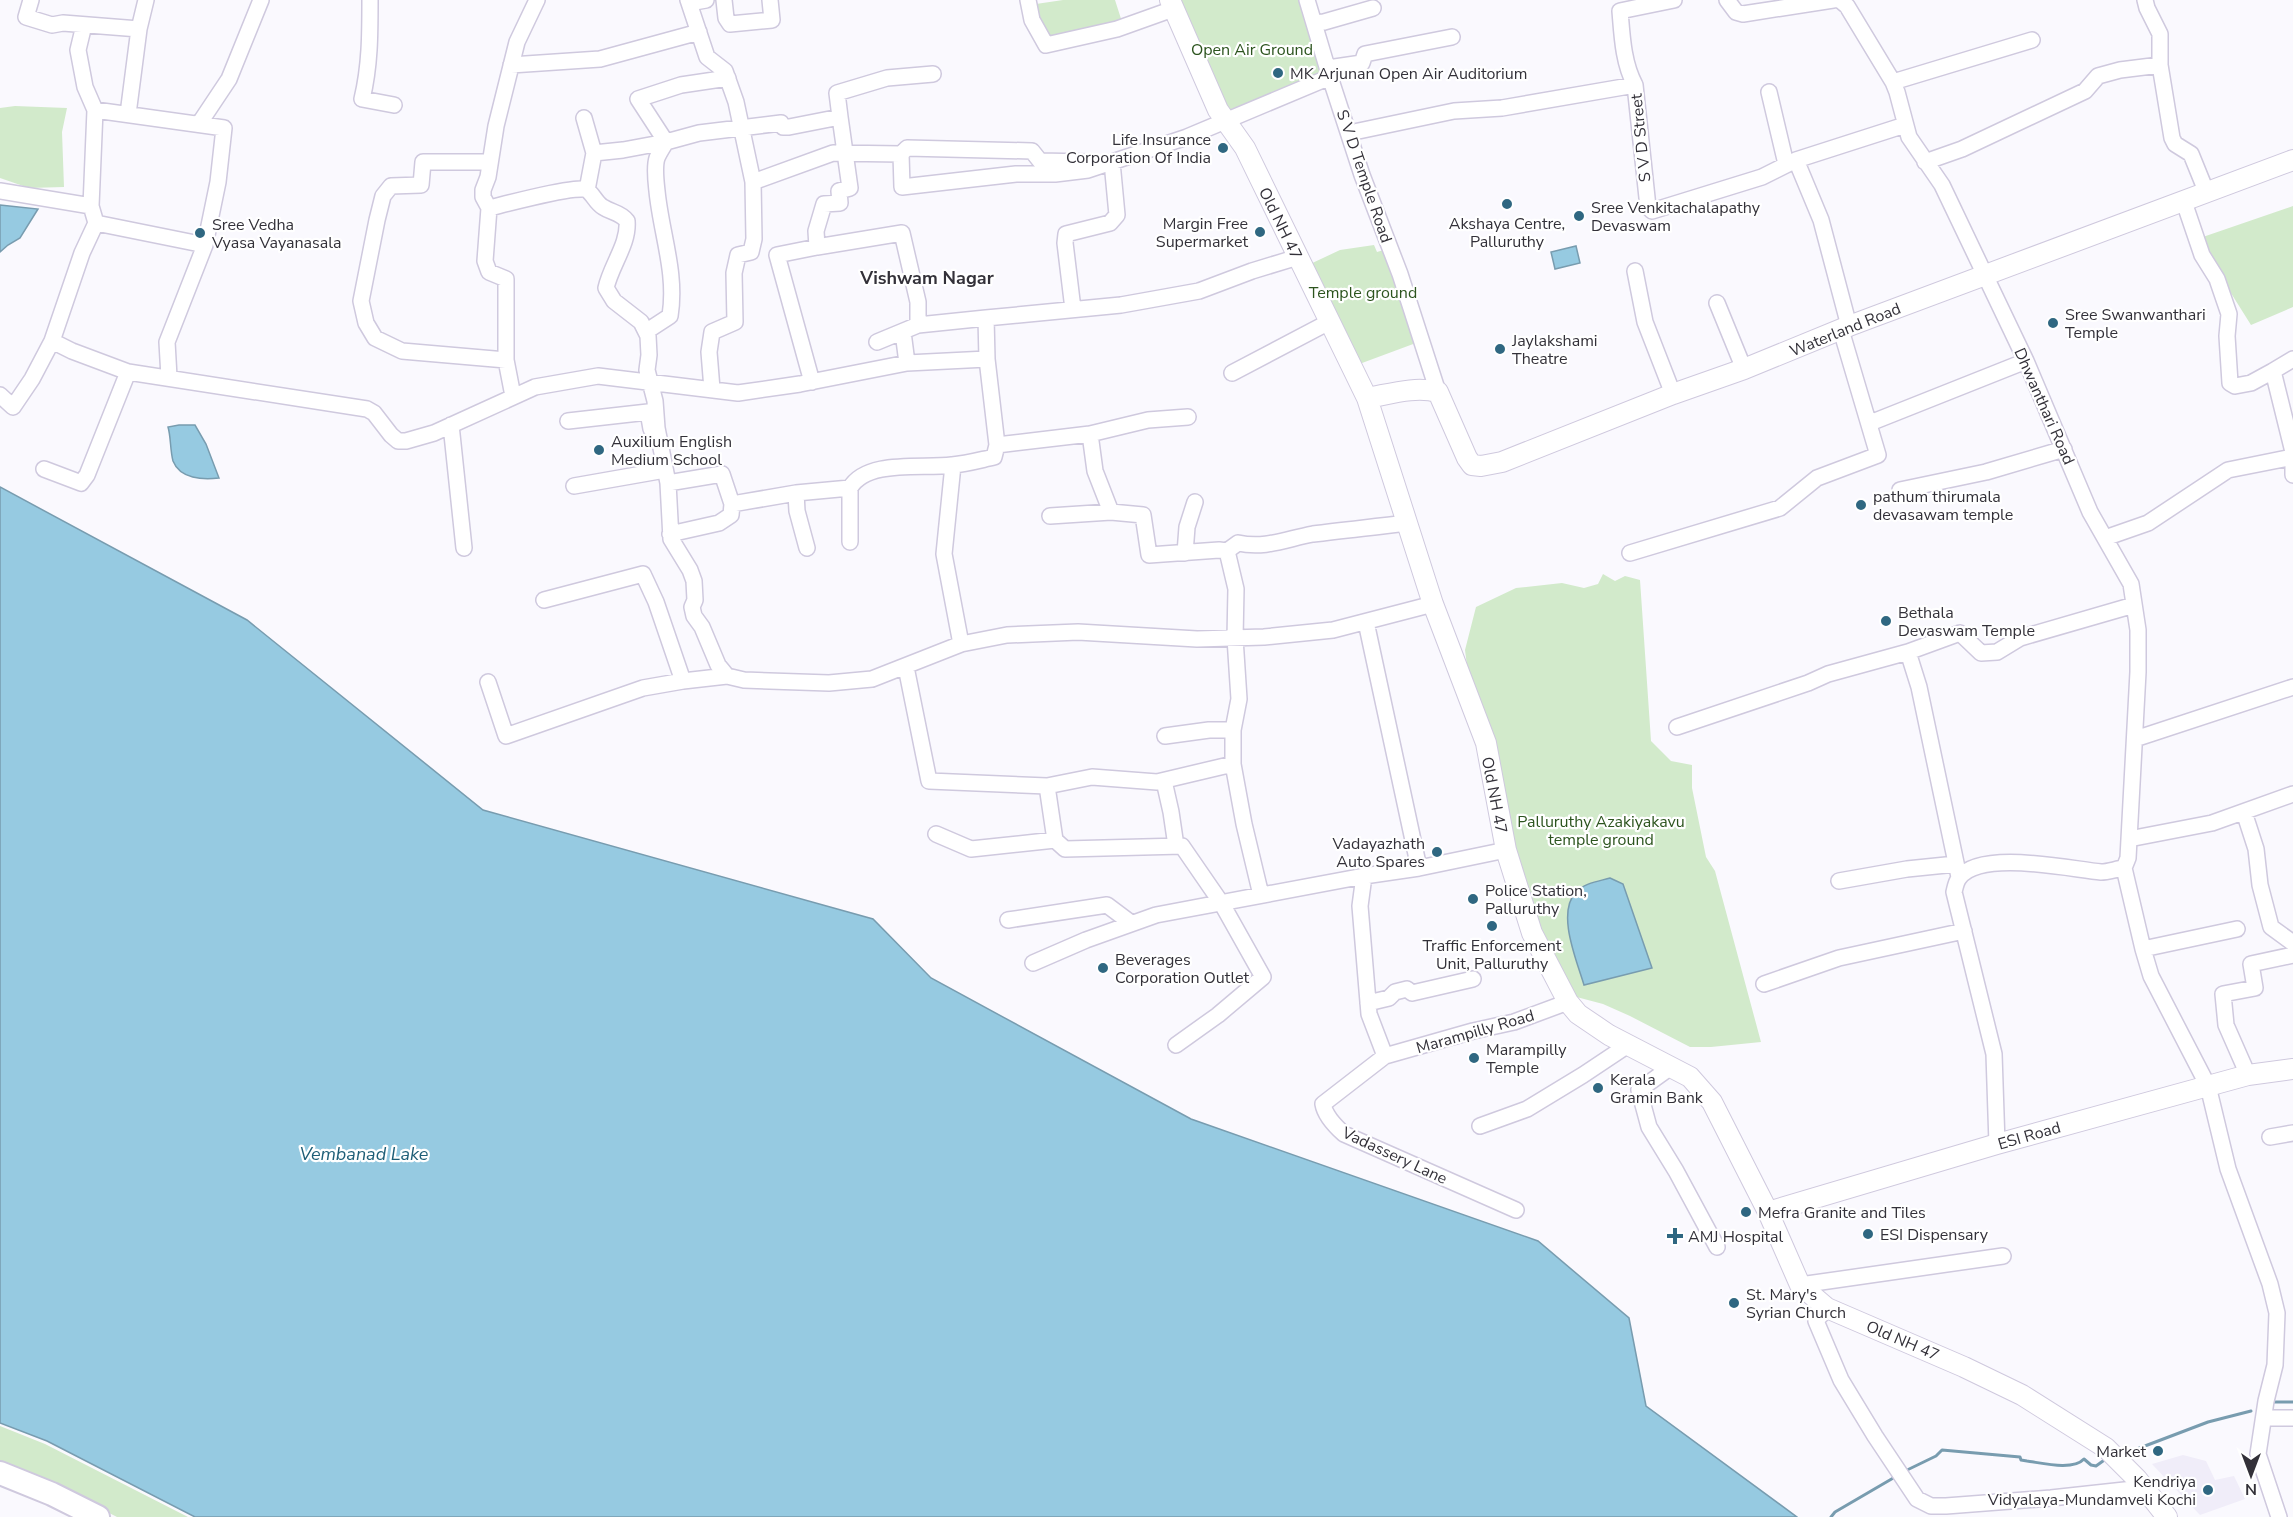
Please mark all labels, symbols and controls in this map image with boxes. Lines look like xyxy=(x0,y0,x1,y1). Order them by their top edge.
park label: Open Air Ground xyxy=(1191,39,1313,61)
place label: MK Arjunan Open Air Auditorium xyxy=(1290,63,1527,85)
marker: MK Arjunan Open Air Auditorium xyxy=(1271,66,1285,80)
street label: S V D Street xyxy=(1625,92,1657,183)
street label: S V D Temple Road xyxy=(1331,107,1397,246)
place label: Life Insurance Corporation Of India xyxy=(1066,129,1211,169)
marker: Life Insurance Corporation Of India xyxy=(1216,141,1230,155)
street label: Old NH 47 xyxy=(1253,184,1307,263)
marker: Akshaya Centre, Palluruthy xyxy=(1500,197,1514,211)
place label: Sree Venkitachalapathy Devaswam xyxy=(1591,197,1761,237)
marker: Sree Venkitachalapathy Devaswam xyxy=(1572,209,1586,223)
place label: Margin Free Supermarket xyxy=(1156,213,1248,253)
place label: Akshaya Centre, Palluruthy xyxy=(1449,213,1565,253)
place label: Sree Vedha Vyasa Vayanasala xyxy=(211,214,341,254)
marker: Margin Free Supermarket xyxy=(1253,225,1267,239)
marker: Sree Vedha Vyasa Vayanasala xyxy=(193,226,207,240)
district label: Vishwam Nagar xyxy=(859,266,994,290)
park label: Temple ground xyxy=(1309,282,1417,304)
street label: Waterland Road xyxy=(1787,298,1904,362)
place label: Sree Swanwanthari Temple xyxy=(2065,304,2206,344)
marker: Sree Swanwanthari Temple xyxy=(2046,316,2060,330)
place label: Jaylakshami Theatre xyxy=(1511,330,1598,370)
marker: Jaylakshami Theatre xyxy=(1493,342,1507,356)
street label: Dhwanthari Road xyxy=(2008,345,2080,468)
place label: Auxilium English Medium School xyxy=(611,431,732,471)
marker: Auxilium English Medium School xyxy=(592,443,606,457)
place label: pathum thirumala devasawam temple xyxy=(1873,486,2013,526)
marker: pathum thirumala devasawam temple xyxy=(1854,498,1868,512)
place label: Bethala Devaswam Temple xyxy=(1898,602,2035,642)
marker: Bethala Devaswam Temple xyxy=(1879,614,1893,628)
street label: Old NH 47 xyxy=(1476,755,1512,835)
park label: Palluruthy Azakiyakavu temple ground xyxy=(1517,811,1685,851)
place label: Vadayazhath Auto Spares xyxy=(1331,833,1425,873)
marker: Vadayazhath Auto Spares xyxy=(1430,845,1444,859)
place label: Police Station, Palluruthy xyxy=(1485,880,1587,920)
marker: Police Station, Palluruthy xyxy=(1466,892,1480,906)
marker: Traffic Enforcement Unit, Palluruthy xyxy=(1485,919,1499,933)
place label: Traffic Enforcement Unit, Palluruthy xyxy=(1423,935,1562,975)
place label: Beverages Corporation Outlet xyxy=(1115,949,1250,989)
marker: Beverages Corporation Outlet xyxy=(1096,961,1110,975)
street label: Marampilly Road xyxy=(1414,1005,1537,1059)
place label: Marampilly Temple xyxy=(1486,1039,1567,1079)
marker: Marampilly Temple xyxy=(1467,1051,1481,1065)
place label: Kerala Gramin Bank xyxy=(1610,1069,1704,1109)
marker: Kerala Gramin Bank xyxy=(1591,1081,1605,1095)
street label: ESI Road xyxy=(1995,1117,2063,1155)
street label: Vadassery Lane xyxy=(1338,1122,1451,1190)
water label: Vembanad Lake xyxy=(300,1142,429,1166)
place label: Mefra Granite and Tiles xyxy=(1758,1202,1926,1224)
marker: Mefra Granite and Tiles xyxy=(1739,1205,1753,1219)
place label: ESI Dispensary xyxy=(1880,1224,1989,1246)
place label: AMJ Hospital xyxy=(1688,1226,1784,1248)
marker: AMJ Hospital xyxy=(1666,1227,1684,1245)
marker: ESI Dispensary xyxy=(1861,1227,1875,1241)
place label: St. Mary's Syrian Church xyxy=(1746,1284,1846,1324)
marker: St. Mary's Syrian Church xyxy=(1727,1296,1741,1310)
street label: Old NH 47 xyxy=(1863,1316,1943,1366)
place label: Market xyxy=(2096,1441,2146,1463)
marker: Market xyxy=(2151,1444,2165,1458)
north arrow xyxy=(2221,1445,2281,1505)
place label: Kendriya Vidyalaya-Mundamveli Kochi xyxy=(1987,1471,2196,1511)
text: N xyxy=(2245,1478,2257,1500)
marker: Kendriya Vidyalaya-Mundamveli Kochi xyxy=(2201,1483,2215,1497)

